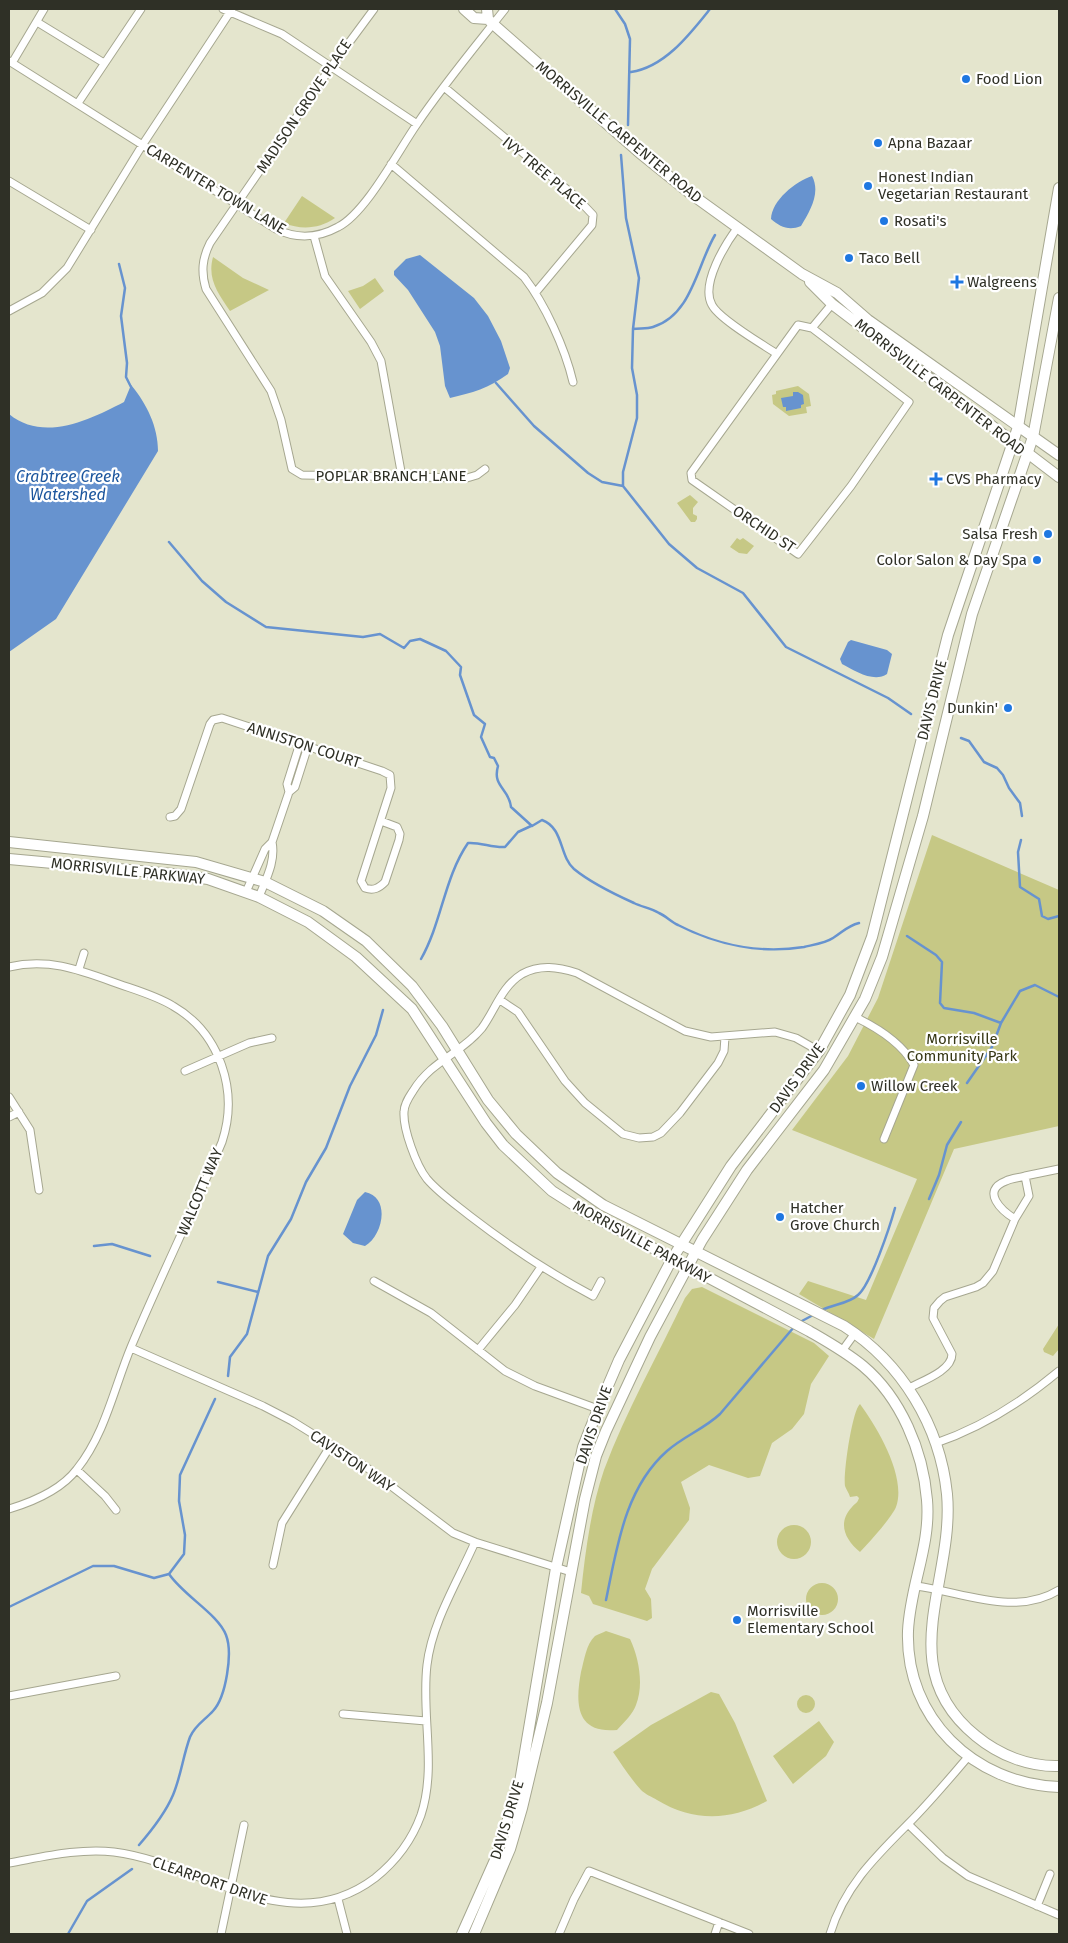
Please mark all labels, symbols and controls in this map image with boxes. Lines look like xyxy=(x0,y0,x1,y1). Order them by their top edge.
street label: MADISON GROVE PLACE xyxy=(253,36,355,176)
street label: MORRISVILLE CARPENTER ROAD xyxy=(532,57,706,207)
place label: Food Lion xyxy=(976,70,1043,88)
marker: Food Lion xyxy=(960,73,972,85)
street label: IVY TREE PLACE xyxy=(499,133,589,213)
place label: Apna Bazaar xyxy=(888,134,972,152)
marker: Apna Bazaar xyxy=(872,137,884,149)
street label: CARPENTER TOWN LANE xyxy=(143,140,289,238)
place label: Honest Indian Vegetarian Restaurant xyxy=(878,168,1029,203)
marker: Honest Indian Vegetarian Restaurant xyxy=(862,180,874,192)
place label: Rosati's xyxy=(894,212,946,230)
marker: Rosati's xyxy=(878,215,890,227)
place label: Taco Bell xyxy=(859,249,920,267)
marker: Taco Bell xyxy=(843,252,855,264)
place label: Walgreens xyxy=(967,273,1037,291)
marker: Walgreens xyxy=(951,276,963,288)
street label: MORRISVILLE CARPENTER ROAD xyxy=(851,315,1029,459)
water label: Crabtree Creek Watershed xyxy=(16,467,120,504)
street label: POPLAR BRANCH LANE xyxy=(316,467,466,485)
place label: CVS Pharmacy xyxy=(946,470,1042,488)
marker: CVS Pharmacy xyxy=(930,473,942,485)
street label: ORCHID ST xyxy=(729,502,799,557)
place label: Salsa Fresh xyxy=(962,525,1038,543)
marker: Salsa Fresh xyxy=(1042,528,1054,540)
place label: Color Salon & Day Spa xyxy=(876,551,1027,569)
marker: Color Salon & Day Spa xyxy=(1031,554,1043,566)
street label: DAVIS DRIVE xyxy=(913,658,951,742)
place label: Dunkin' xyxy=(947,699,998,717)
marker: Dunkin' xyxy=(1002,702,1014,714)
street label: ANNISTON COURT xyxy=(245,718,363,772)
street label: MORRISVILLE PARKWAY xyxy=(50,854,207,888)
park label: Morrisville Community Park xyxy=(907,1030,1018,1065)
street label: DAVIS DRIVE xyxy=(766,1039,828,1117)
place label: Willow Creek xyxy=(871,1077,958,1095)
marker: Willow Creek xyxy=(855,1080,867,1092)
street label: WALCOTT WAY xyxy=(173,1145,227,1239)
street label: MORRISVILLE PARKWAY xyxy=(570,1197,715,1288)
place label: Hatcher Grove Church xyxy=(790,1199,880,1234)
marker: Hatcher Grove Church xyxy=(774,1211,786,1223)
street label: DAVIS DRIVE xyxy=(572,1383,616,1467)
street label: CAVISTON WAY xyxy=(306,1426,398,1496)
place label: Morrisville Elementary School xyxy=(747,1602,875,1637)
marker: Morrisville Elementary School xyxy=(731,1614,743,1626)
street label: DAVIS DRIVE xyxy=(486,1778,528,1862)
street label: CLEARPORT DRIVE xyxy=(150,1853,270,1909)

